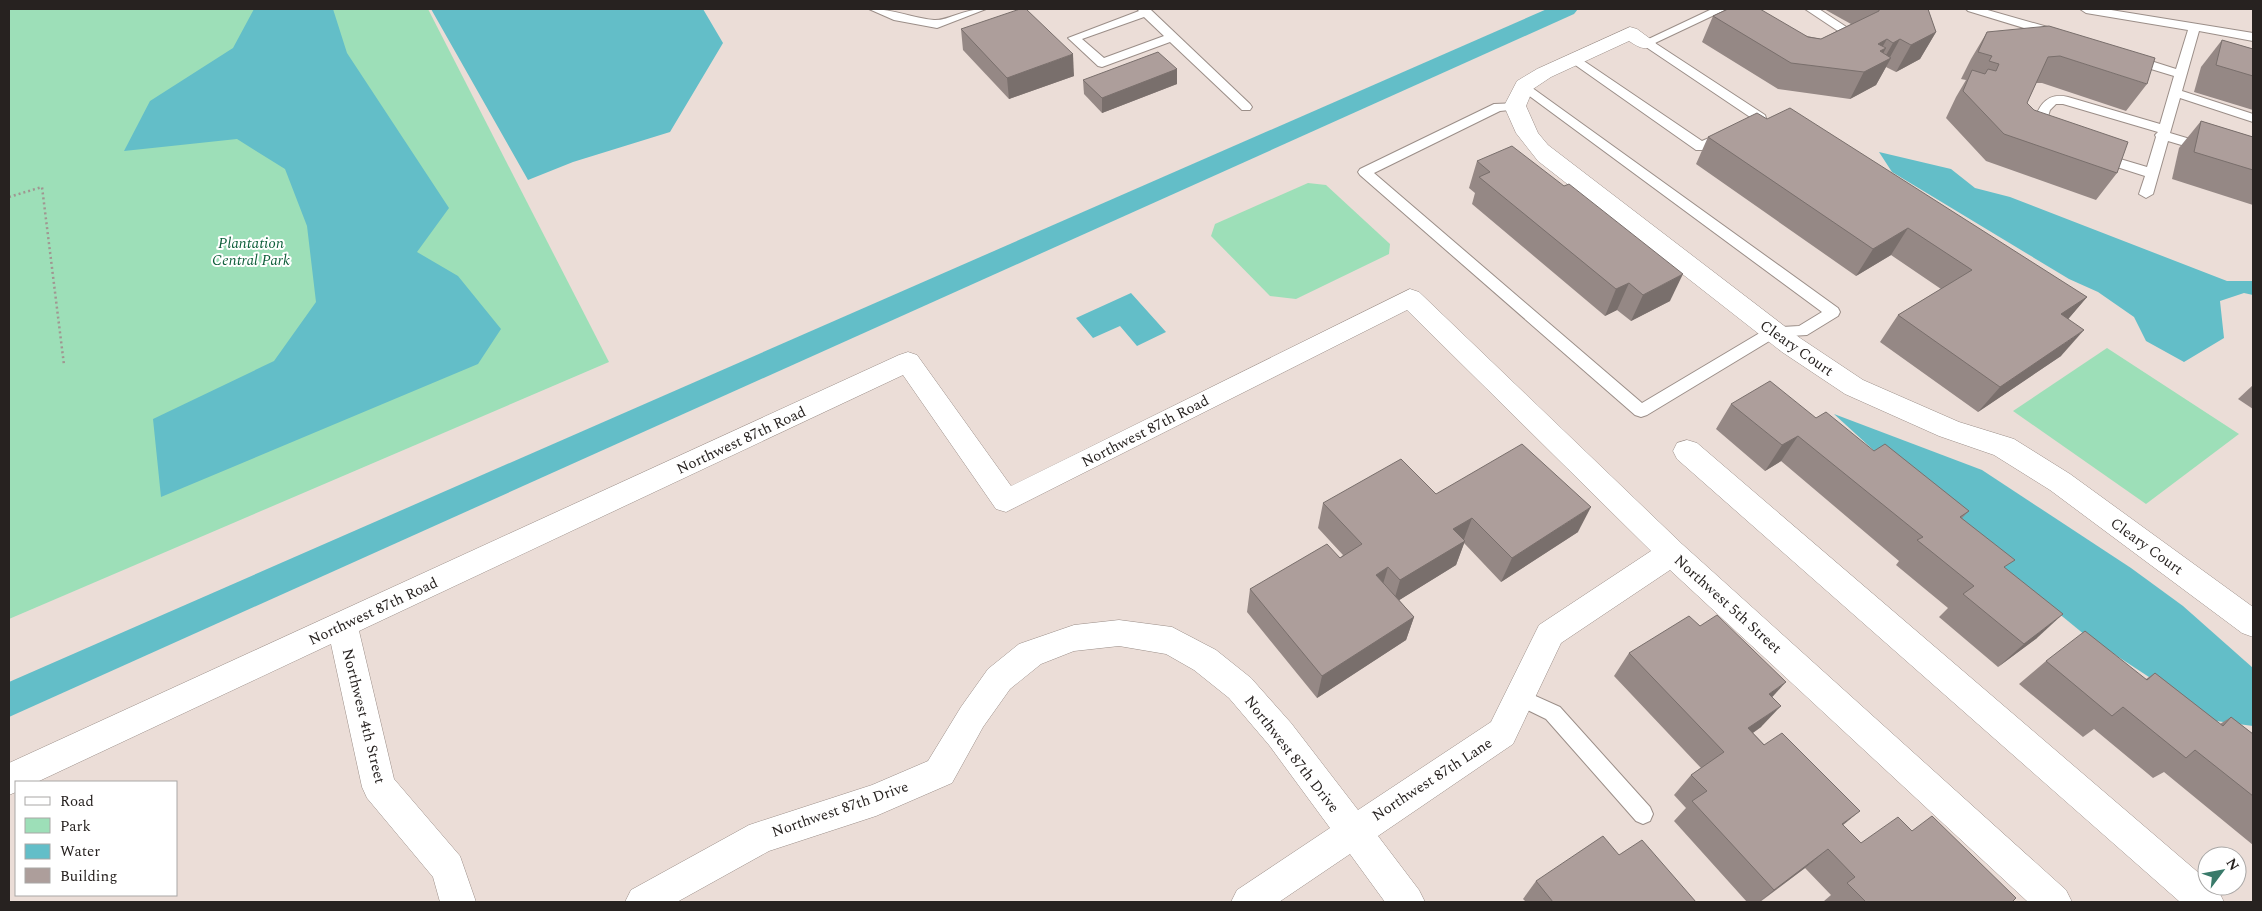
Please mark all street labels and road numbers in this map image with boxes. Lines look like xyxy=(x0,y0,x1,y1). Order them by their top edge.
street label: Cleary Court xyxy=(1755,314,1838,382)
street label: Northwest 87th Road xyxy=(1077,389,1213,474)
street label: Northwest 87th Road xyxy=(673,400,810,481)
street label: Cleary Court xyxy=(2105,512,2188,581)
street label: Northwest 5th Street xyxy=(1668,549,1787,659)
street label: Northwest 87th Road xyxy=(305,571,442,652)
street label: Northwest 4th Street xyxy=(336,646,391,786)
street label: Northwest 87th Drive xyxy=(1238,691,1345,818)
street label: Northwest 87th Lane xyxy=(1368,732,1497,827)
street label: Northwest 87th Drive xyxy=(769,775,912,844)

